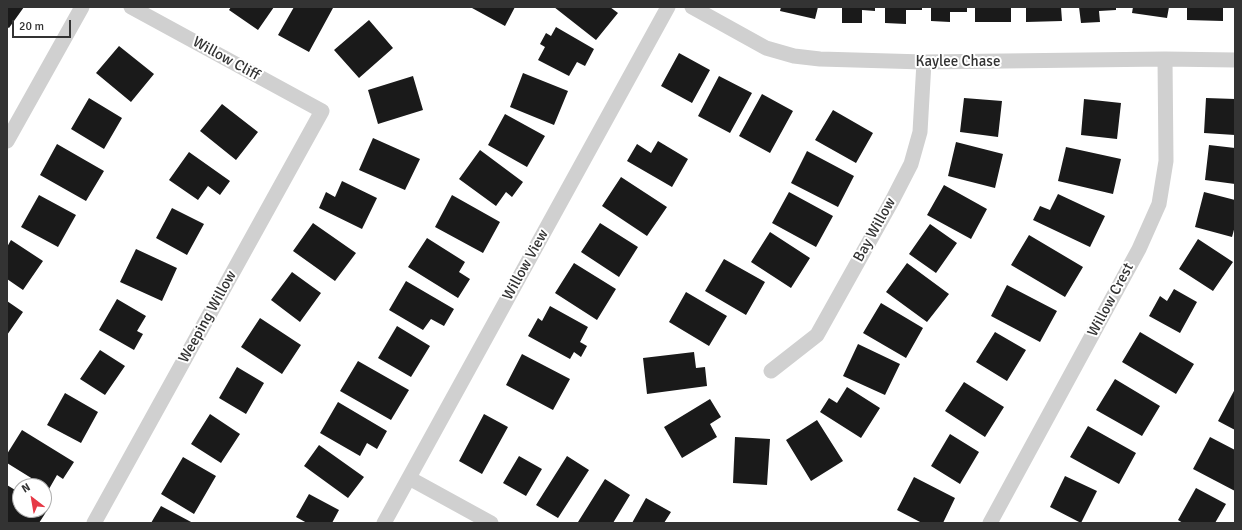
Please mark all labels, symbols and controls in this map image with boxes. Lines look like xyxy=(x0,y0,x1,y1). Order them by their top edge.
scale bar xyxy=(14,12,73,38)
text: 20 m xyxy=(19,19,44,34)
street label: Willow Cliff xyxy=(189,33,263,85)
street label: Kaylee Chase xyxy=(916,53,1000,71)
street label: Bay Willow xyxy=(850,195,900,265)
street label: Willow View xyxy=(499,227,553,303)
street label: Willow Crest xyxy=(1084,260,1138,340)
street label: Weeping Willow xyxy=(175,268,241,366)
north arrow xyxy=(12,478,52,518)
text: N xyxy=(19,481,33,496)

